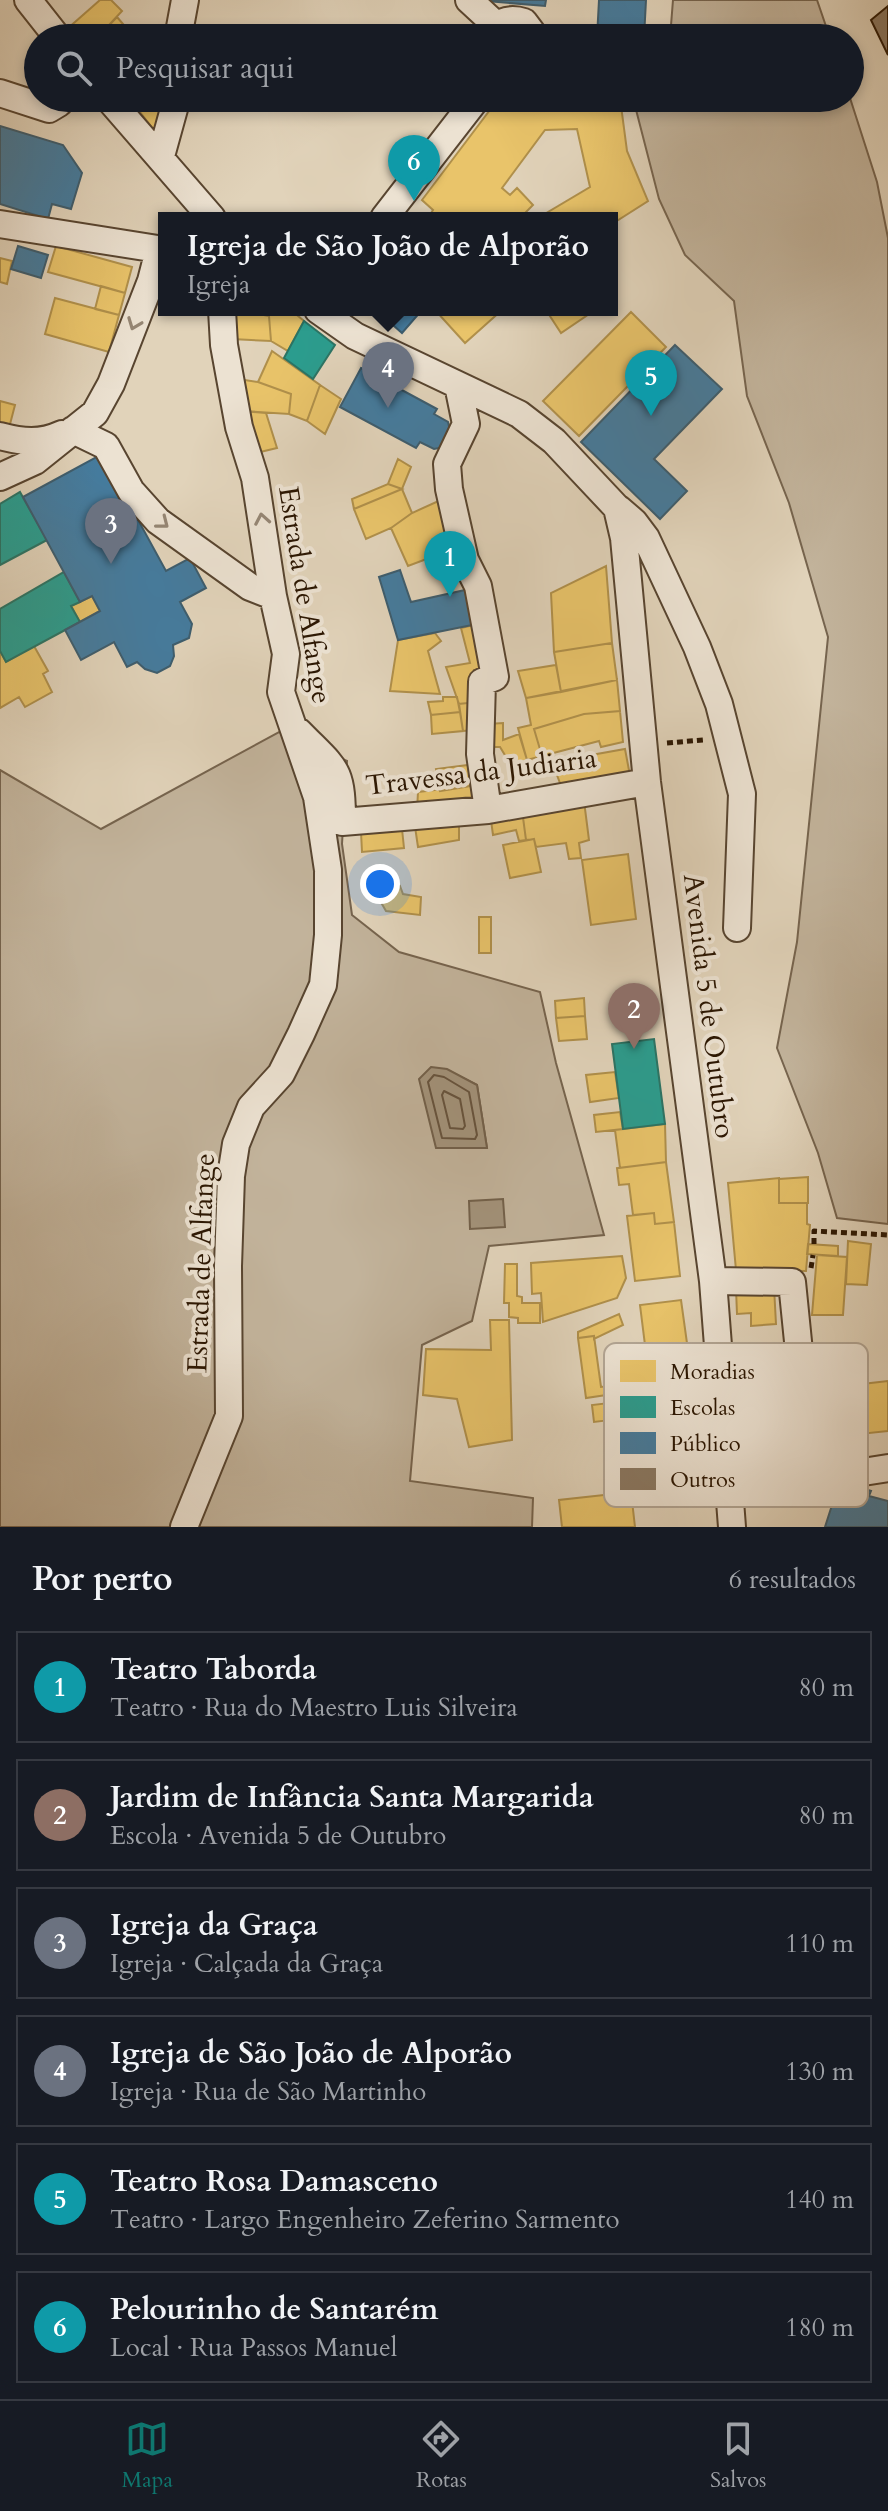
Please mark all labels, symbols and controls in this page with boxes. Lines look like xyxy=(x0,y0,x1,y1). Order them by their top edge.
search box xyxy=(24,24,864,112)
icon: search xyxy=(52,46,96,90)
text: Pesquisar aqui xyxy=(116,48,294,89)
pin: 6 xyxy=(388,135,440,201)
popup xyxy=(158,212,618,316)
text: Igreja de São João de Alporão xyxy=(187,226,589,267)
text: Igreja xyxy=(187,267,250,302)
one-way arrow xyxy=(127,316,144,330)
pin: 4 xyxy=(362,342,414,408)
pin: 5 xyxy=(625,350,677,416)
street label: Estrada de Alfange xyxy=(269,484,341,706)
pin: 3 xyxy=(85,498,137,564)
one-way arrow xyxy=(254,512,271,526)
one-way arrow xyxy=(154,514,169,528)
pin: 1 xyxy=(424,531,476,597)
street label: Travessa da Judiaria xyxy=(363,739,599,805)
your location xyxy=(360,864,400,904)
street label: Avenida 5 de Outubro xyxy=(674,872,744,1140)
pin: 2 xyxy=(608,983,660,1049)
street label: Estrada de Alfange xyxy=(178,1153,224,1373)
legend xyxy=(604,1343,868,1507)
text: Moradias xyxy=(670,1357,755,1387)
text: Escolas xyxy=(670,1393,735,1423)
text: Público xyxy=(670,1429,741,1459)
text: Outros xyxy=(670,1465,735,1495)
text: Por perto xyxy=(32,1556,173,1602)
text: 6 resultados xyxy=(729,1562,856,1597)
text: Teatro Taborda xyxy=(110,1649,317,1690)
text: 1 xyxy=(53,1670,67,1705)
text: 80 m xyxy=(798,1670,854,1705)
text: Teatro · Rua do Maestro Luis Silveira xyxy=(110,1690,518,1725)
text: Jardim de Infância Santa Margarida xyxy=(110,1777,594,1818)
text: 2 xyxy=(53,1798,67,1833)
text: 80 m xyxy=(798,1798,854,1833)
text: Escola · Avenida 5 de Outubro xyxy=(110,1818,446,1853)
text: Igreja da Graça xyxy=(110,1905,318,1946)
text: 3 xyxy=(53,1926,67,1961)
text: 110 m xyxy=(785,1926,854,1961)
text: Igreja · Calçada da Graça xyxy=(110,1946,383,1981)
text: Igreja de São João de Alporão xyxy=(110,2033,512,2074)
text: 4 xyxy=(53,2054,67,2089)
text: 130 m xyxy=(785,2054,854,2089)
text: Igreja · Rua de São Martinho xyxy=(110,2074,426,2109)
text: Teatro Rosa Damasceno xyxy=(110,2161,438,2202)
text: 5 xyxy=(53,2182,67,2217)
text: 140 m xyxy=(785,2182,854,2217)
text: Teatro · Largo Engenheiro Zeferino Sarmento xyxy=(110,2202,620,2237)
text: Pelourinho de Santarém xyxy=(110,2289,438,2330)
text: 6 xyxy=(53,2310,67,2345)
text: 180 m xyxy=(785,2310,854,2345)
text: Local · Rua Passos Manuel xyxy=(110,2330,398,2365)
tab: Mapa xyxy=(122,2417,173,2495)
tab: Rotas xyxy=(416,2417,467,2495)
tab: Salvos xyxy=(710,2417,766,2495)

